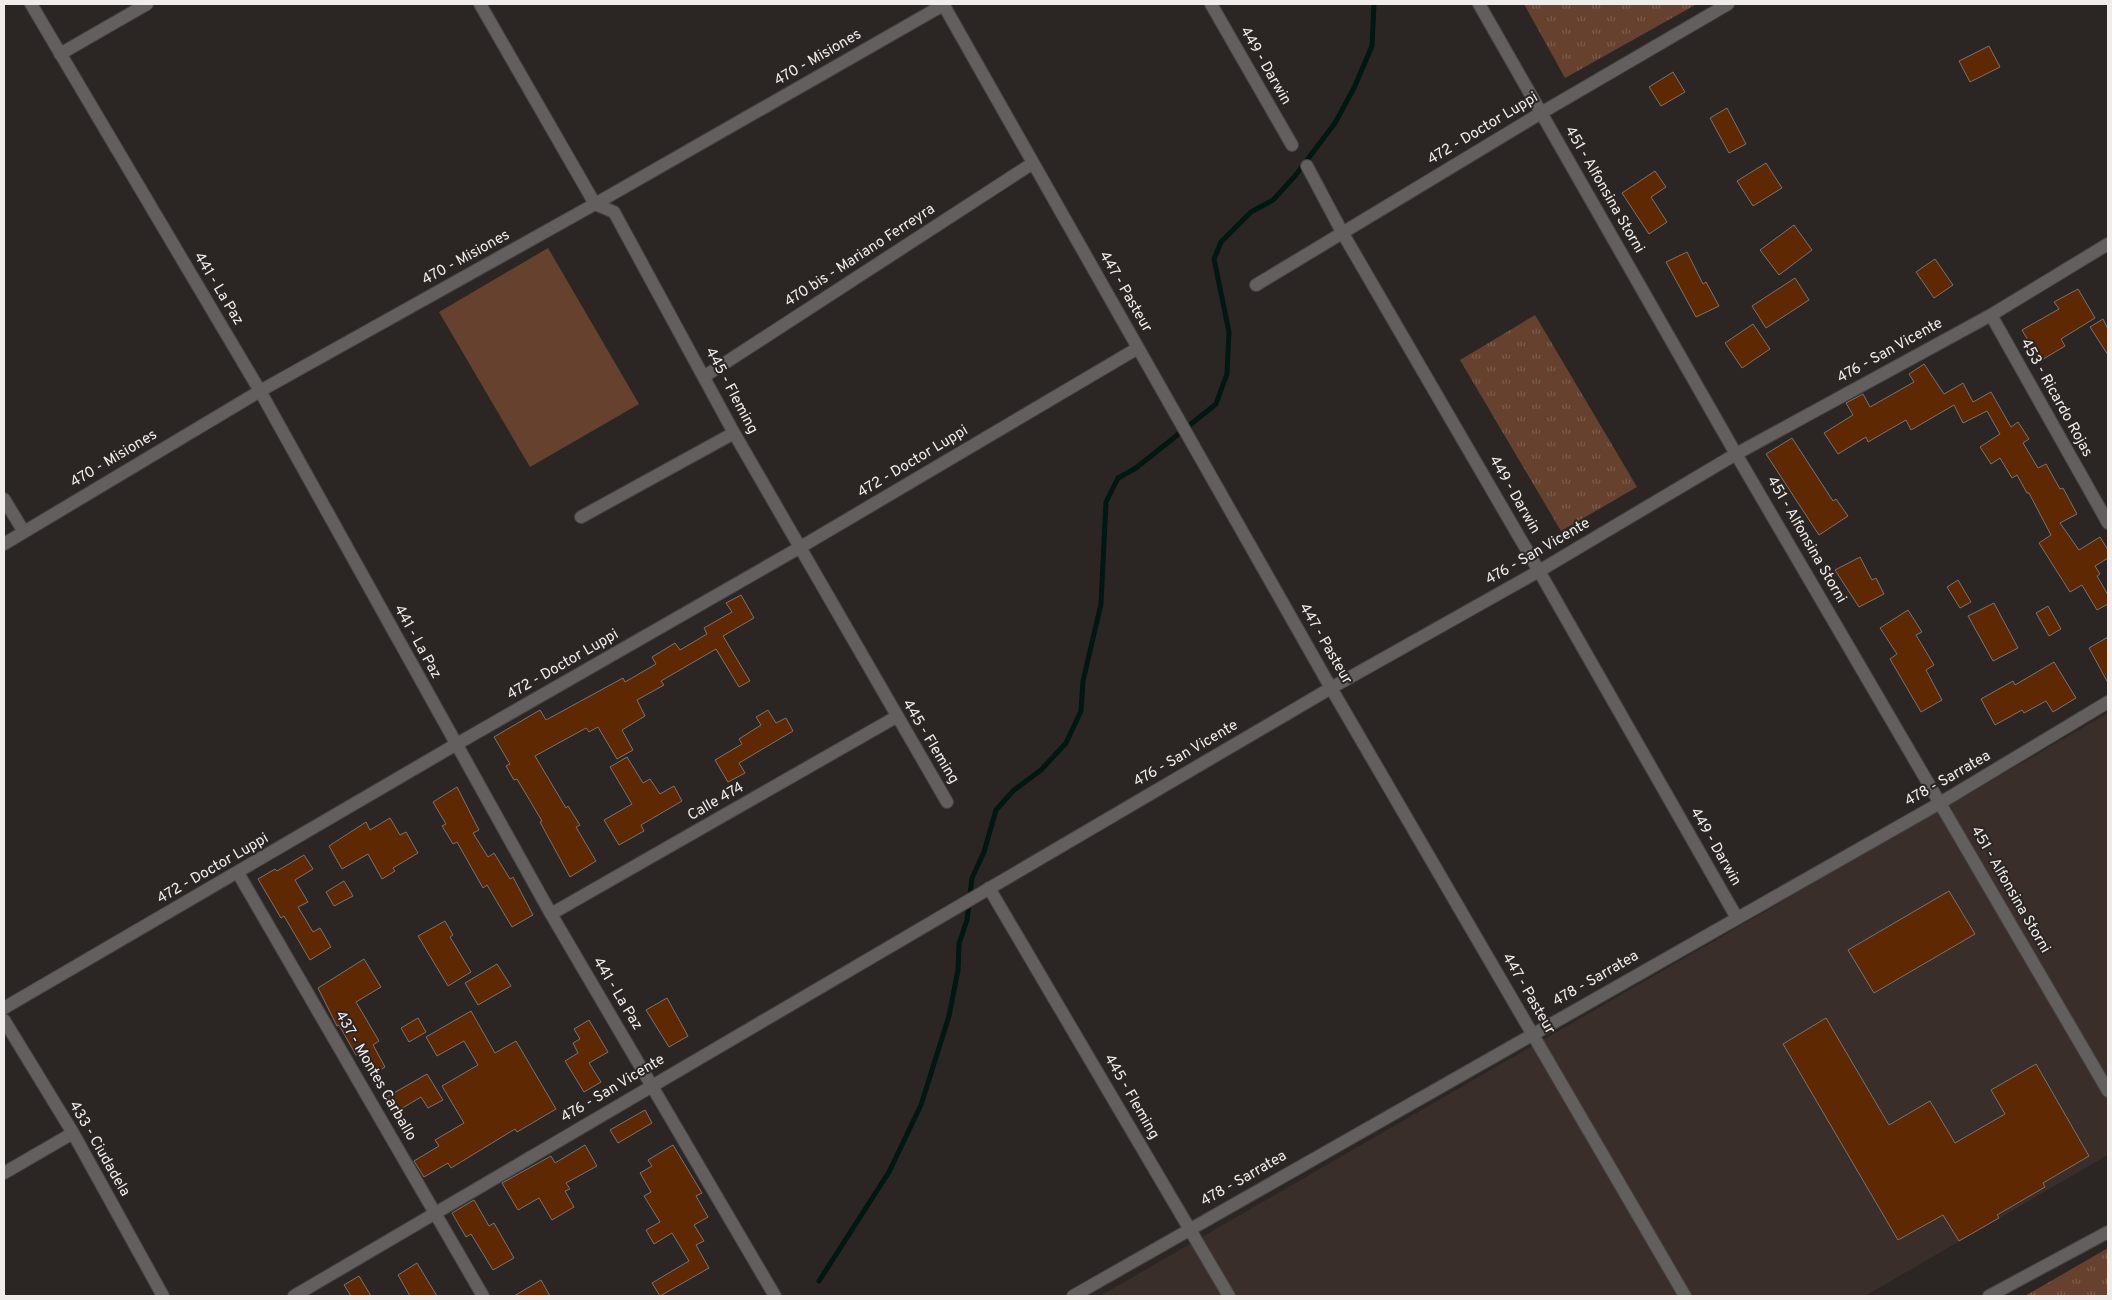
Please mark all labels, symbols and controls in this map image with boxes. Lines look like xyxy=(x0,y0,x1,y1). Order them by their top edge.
street label: 449 - Darwin xyxy=(1235,23,1295,109)
street label: 470 - Misiones xyxy=(771,25,865,91)
street label: 472 - Doctor Luppi xyxy=(1424,88,1542,170)
street label: 451 - Alfonsina Storni xyxy=(1560,123,1648,257)
street label: 470 bis - Mariano Ferreyra xyxy=(781,200,939,312)
street label: 470 - Misiones xyxy=(419,226,513,290)
street label: 447 - Pasteur xyxy=(1094,248,1156,336)
street label: 441 - La Paz xyxy=(189,249,247,329)
street label: 476 - San Vicente xyxy=(1834,314,1946,388)
street label: 453 - Ricardo Rojas xyxy=(2016,335,2096,461)
street label: 445 - Fleming xyxy=(700,345,762,437)
street label: 472 - Doctor Luppi xyxy=(854,421,972,503)
street label: 470 - Misiones xyxy=(67,426,161,492)
street label: 449 - Darwin xyxy=(1484,452,1544,538)
street label: 451 - Alfonsina Storni xyxy=(1762,473,1850,607)
street label: 476 - San Vicente xyxy=(1482,514,1594,590)
street label: 447 - Pasteur xyxy=(1294,600,1356,688)
street label: 441 - La Paz xyxy=(389,602,445,682)
street label: 472 - Doctor Luppi xyxy=(504,625,622,705)
street label: 445 - Fleming xyxy=(897,696,963,788)
street label: 476 - San Vicente xyxy=(1130,716,1242,792)
street label: 478 - Sarratea xyxy=(1902,747,1994,811)
street label: Calle 474 xyxy=(684,778,748,826)
street label: 449 - Darwin xyxy=(1685,804,1745,890)
street label: 451 - Alfonsina Storni xyxy=(1966,823,2054,957)
street label: 472 - Doctor Luppi xyxy=(154,829,272,909)
street label: 478 - Sarratea xyxy=(1550,947,1642,1011)
street label: 447 - Pasteur xyxy=(1497,950,1559,1038)
street label: 441 - La Paz xyxy=(588,954,646,1034)
street label: 437 - Montes Carballo xyxy=(330,1007,420,1145)
street label: 476 - San Vicente xyxy=(558,1050,668,1128)
street label: 445 - Fleming xyxy=(1099,1051,1163,1143)
street label: 433 - Ciudadela xyxy=(64,1098,134,1200)
street label: 478 - Sarratea xyxy=(1198,1147,1290,1211)

